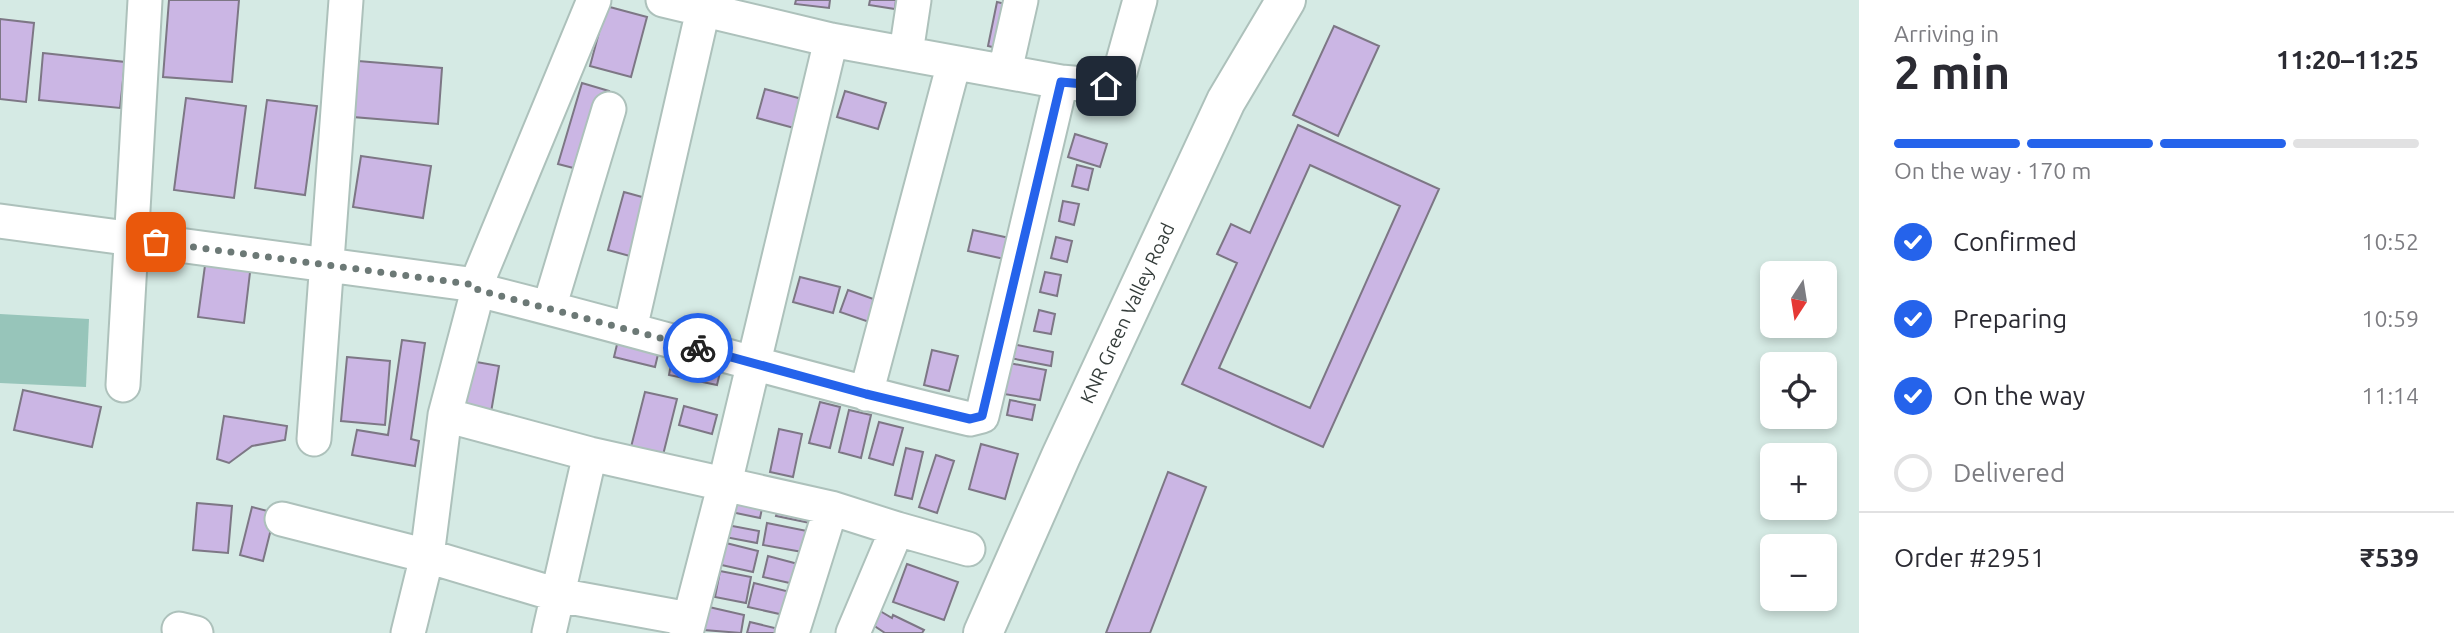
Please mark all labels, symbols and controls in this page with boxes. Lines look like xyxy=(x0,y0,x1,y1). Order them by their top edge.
text: Arriving in xyxy=(1894,21,1999,46)
text: 11:20–11:25 xyxy=(2276,45,2419,74)
text: 2 min xyxy=(1894,46,2010,98)
pin xyxy=(1076,56,1136,116)
icon: home xyxy=(1087,67,1125,105)
text: On the way · 170 m xyxy=(1894,158,2091,183)
pin xyxy=(126,212,186,272)
street label: KNR Green Valley Road xyxy=(1075,219,1179,407)
icon: bag xyxy=(137,223,175,261)
icon: check xyxy=(1894,223,1932,261)
text: Confirmed xyxy=(1953,227,2077,256)
text: 10:52 xyxy=(2361,229,2419,254)
north arrow xyxy=(1760,261,1838,338)
map controls xyxy=(1760,261,1837,611)
icon: check xyxy=(1894,300,1932,338)
text: Preparing xyxy=(1953,304,2067,333)
text: 10:59 xyxy=(2361,306,2419,331)
courier xyxy=(663,313,733,383)
icon: bike xyxy=(679,329,717,367)
button: locate xyxy=(1760,352,1837,429)
icon: check xyxy=(1894,377,1932,415)
text: On the way xyxy=(1953,381,2085,410)
text: 11:14 xyxy=(2361,383,2419,408)
button: + xyxy=(1760,443,1837,520)
text: Delivered xyxy=(1953,458,2065,487)
button: − xyxy=(1760,534,1837,611)
text: Order #2951 xyxy=(1894,543,2045,572)
text: ₹539 xyxy=(2360,543,2419,572)

